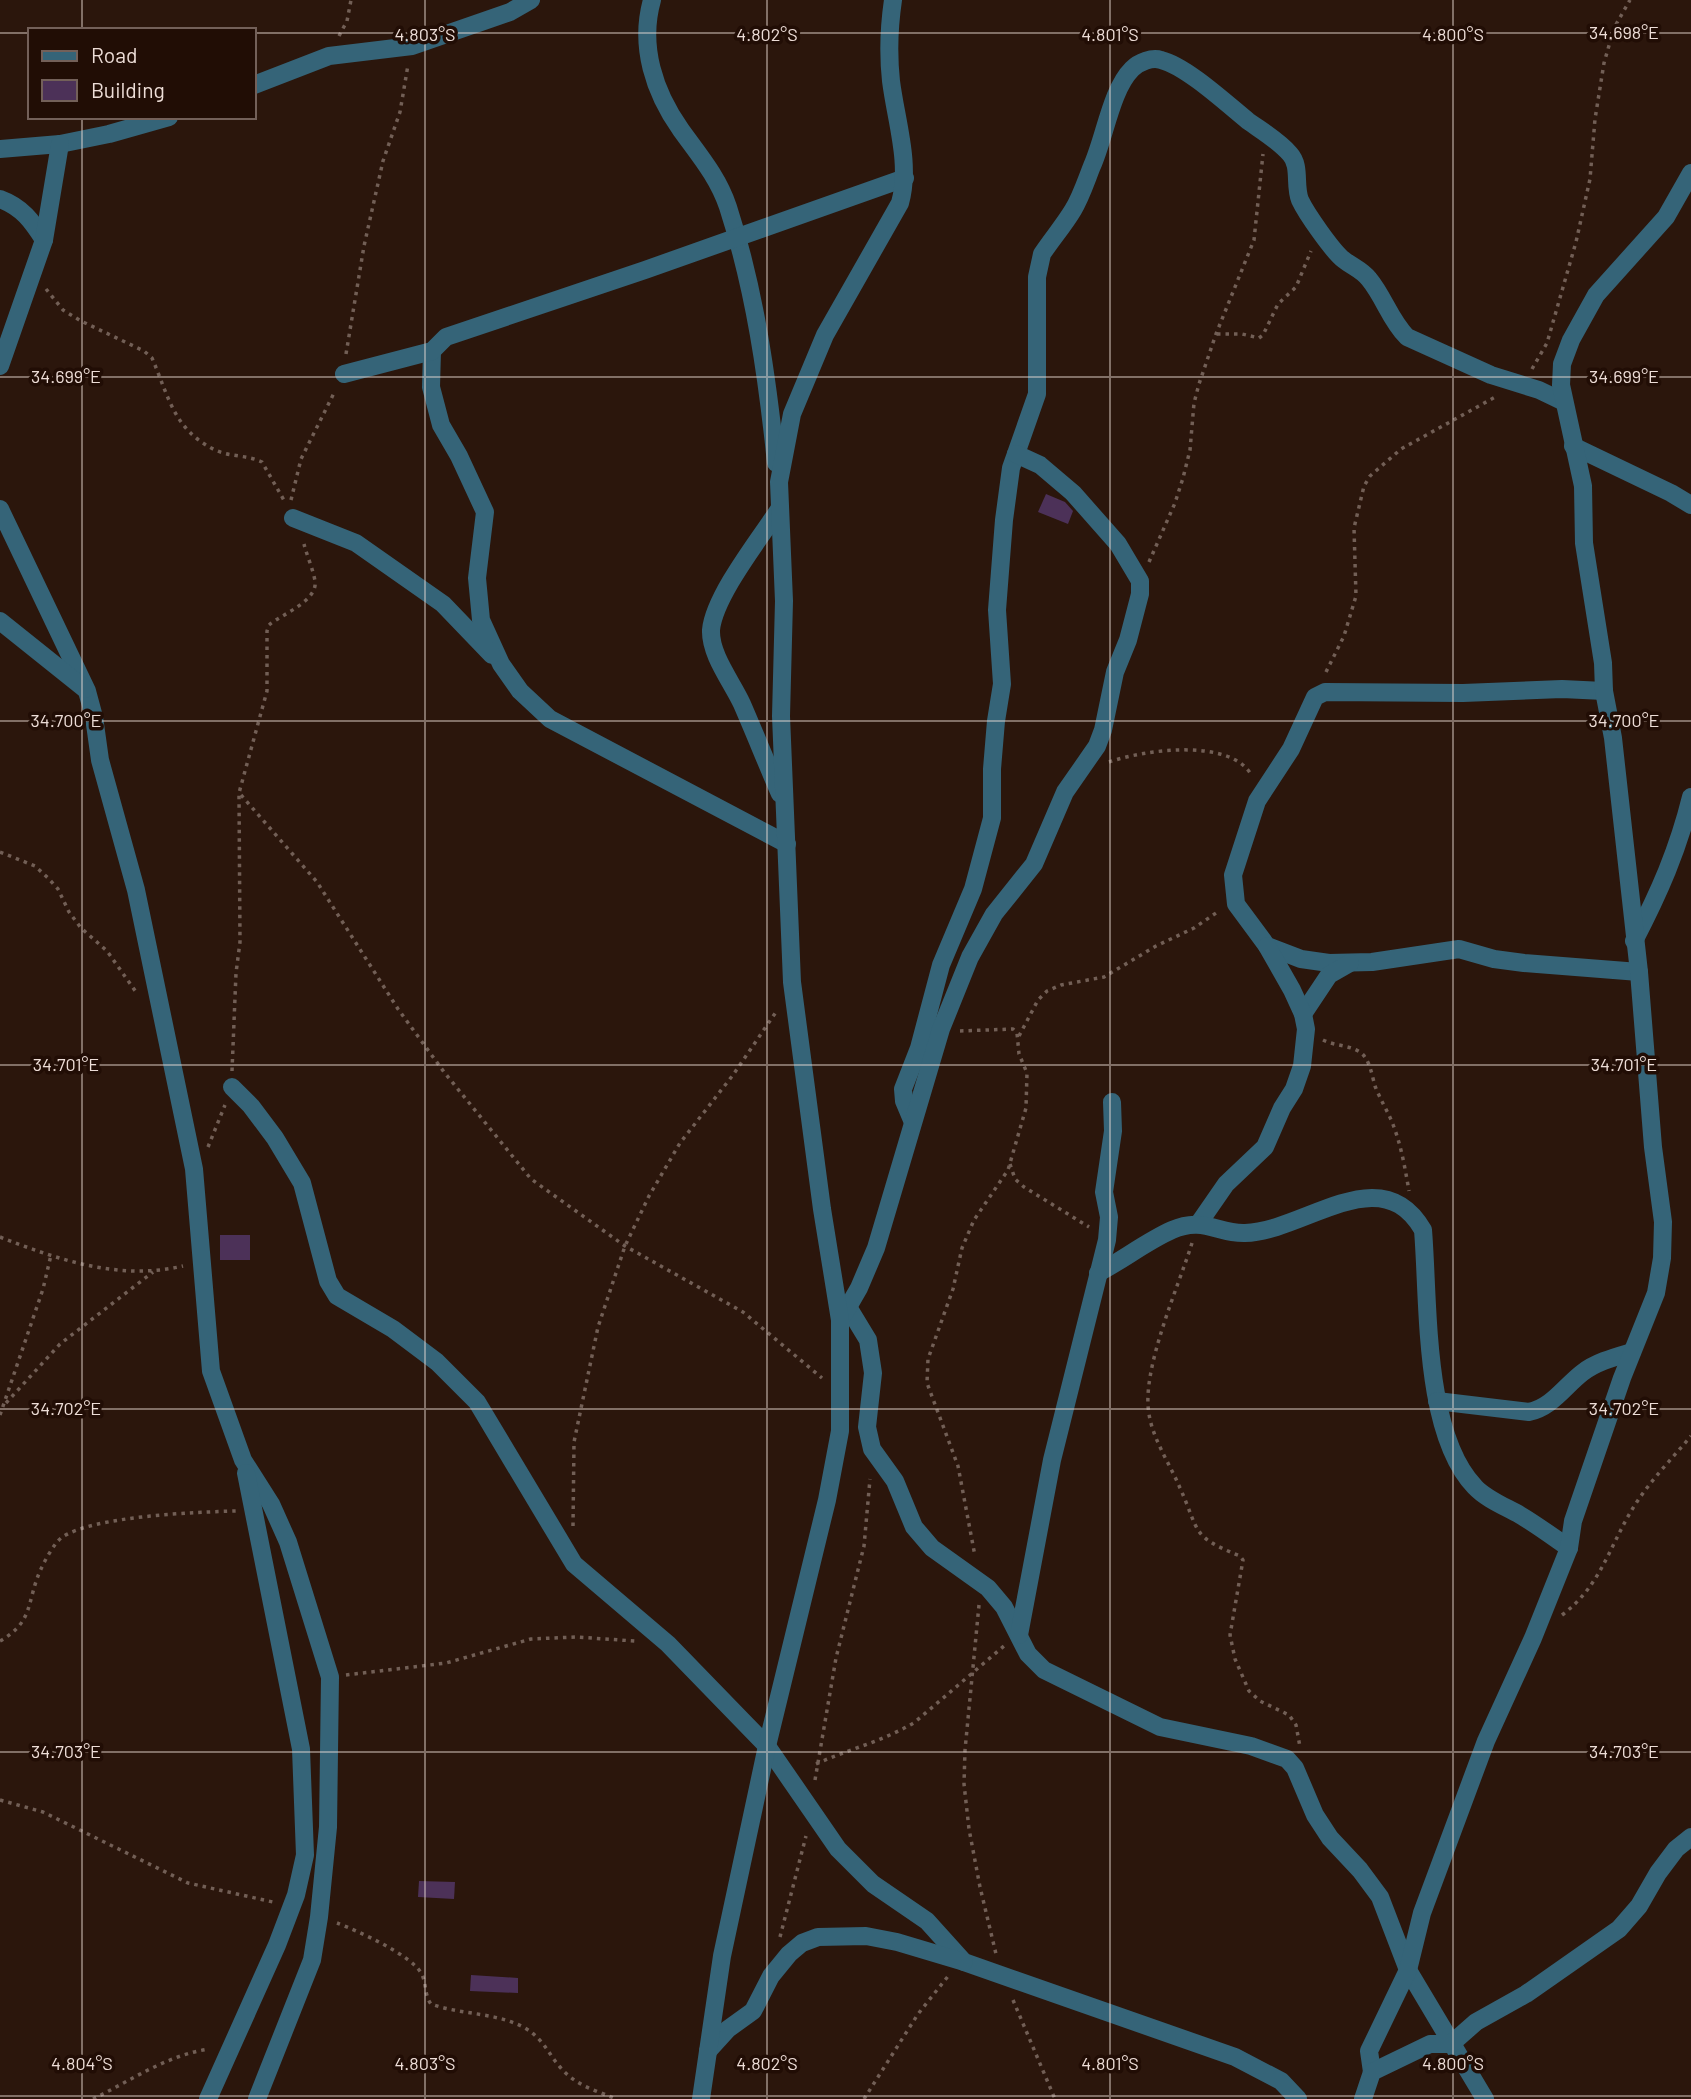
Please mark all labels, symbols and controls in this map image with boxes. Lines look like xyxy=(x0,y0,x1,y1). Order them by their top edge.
text: 34.698°E xyxy=(1589,21,1659,43)
text: 4.803°S xyxy=(394,23,456,45)
text: 4.802°S xyxy=(736,23,798,45)
text: 4.801°S xyxy=(1081,23,1139,45)
text: 4.800°S xyxy=(1422,23,1484,45)
legend xyxy=(28,28,256,119)
text: Road xyxy=(91,42,137,67)
text: Building xyxy=(91,77,165,102)
text: 34.699°E xyxy=(31,365,101,387)
text: 34.699°E xyxy=(1589,365,1659,387)
text: 34.700°E xyxy=(31,709,101,731)
text: 34.700°E xyxy=(1589,709,1659,731)
text: 34.701°E xyxy=(33,1053,99,1075)
text: 34.701°E xyxy=(1591,1053,1657,1075)
text: 34.702°E xyxy=(31,1397,101,1419)
text: 34.702°E xyxy=(1589,1397,1659,1419)
text: 34.703°E xyxy=(31,1740,101,1762)
text: 34.703°E xyxy=(1589,1740,1659,1762)
text: 4.804°S xyxy=(51,2052,113,2074)
text: 4.803°S xyxy=(394,2052,456,2074)
text: 4.802°S xyxy=(736,2052,798,2074)
text: 4.801°S xyxy=(1081,2052,1139,2074)
text: 4.800°S xyxy=(1422,2052,1484,2074)

